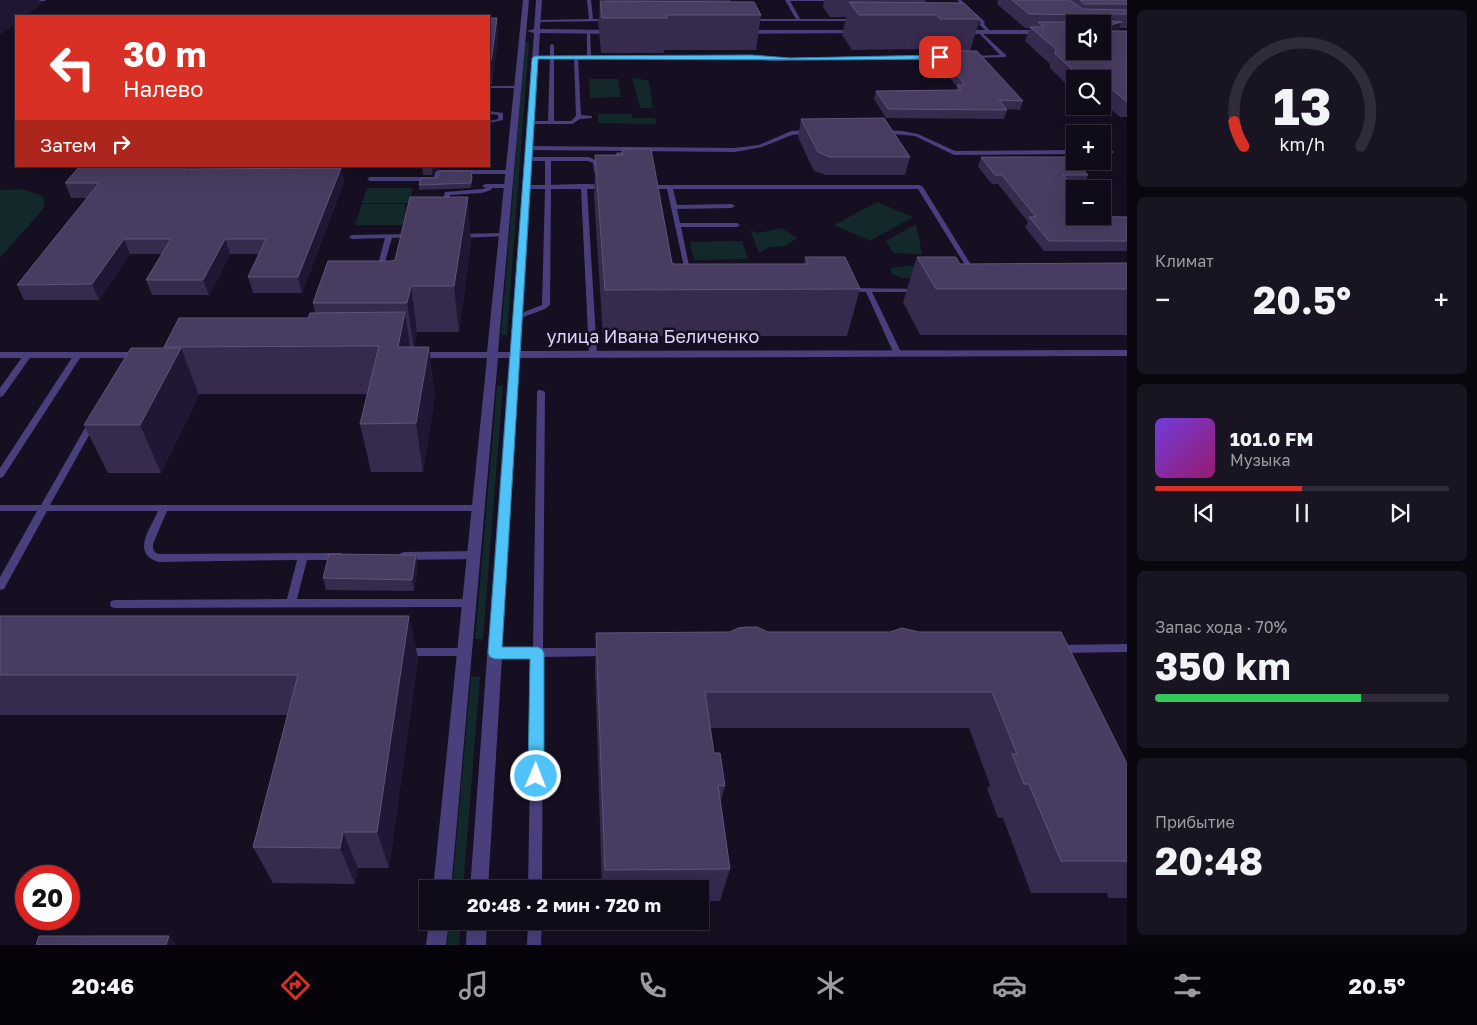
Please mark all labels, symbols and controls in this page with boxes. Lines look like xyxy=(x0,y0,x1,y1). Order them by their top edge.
map controls xyxy=(1066,15,1111,225)
button: sound xyxy=(1066,15,1111,60)
text: 30 m xyxy=(123,33,206,75)
icon: left xyxy=(40,35,105,100)
pin xyxy=(919,36,961,78)
icon: arrive xyxy=(926,43,954,71)
button: search xyxy=(1066,70,1111,115)
text: 13 xyxy=(1273,74,1331,136)
text: Налево xyxy=(123,75,203,102)
button: + xyxy=(1066,125,1111,170)
icon: right xyxy=(107,130,135,158)
text: Затем xyxy=(40,133,97,156)
text: km/h xyxy=(1279,133,1325,155)
button: − xyxy=(1066,180,1111,225)
text: Климат xyxy=(1155,251,1214,271)
text: 20.5° xyxy=(1253,277,1351,322)
text: − xyxy=(1155,283,1170,316)
text: + xyxy=(1434,283,1449,316)
street label: улица Ивана Беличенко xyxy=(547,325,759,347)
text: 101.0 FM xyxy=(1230,427,1313,450)
text: Музыка xyxy=(1230,450,1291,470)
icon: previous xyxy=(1190,499,1218,527)
icon: pause xyxy=(1288,499,1316,527)
icon: next xyxy=(1386,499,1414,527)
text: Запас хода · 70% xyxy=(1155,617,1287,637)
text: 350 km xyxy=(1155,643,1291,688)
position arrow xyxy=(509,749,561,801)
text: Прибытие xyxy=(1155,812,1235,832)
text: 20:48 xyxy=(1155,838,1263,883)
speed limit sign: 20 xyxy=(15,865,80,930)
text: 20:48 · 2 мин · 720 m xyxy=(467,893,661,916)
icon: directions xyxy=(278,968,313,1003)
icon: music xyxy=(456,968,491,1003)
icon: phone xyxy=(635,968,670,1003)
icon: climate xyxy=(813,968,848,1003)
icon: car xyxy=(992,968,1027,1003)
icon: filters xyxy=(1170,968,1205,1003)
text: 20:46 xyxy=(72,972,134,999)
text: 20.5° xyxy=(1349,972,1405,999)

